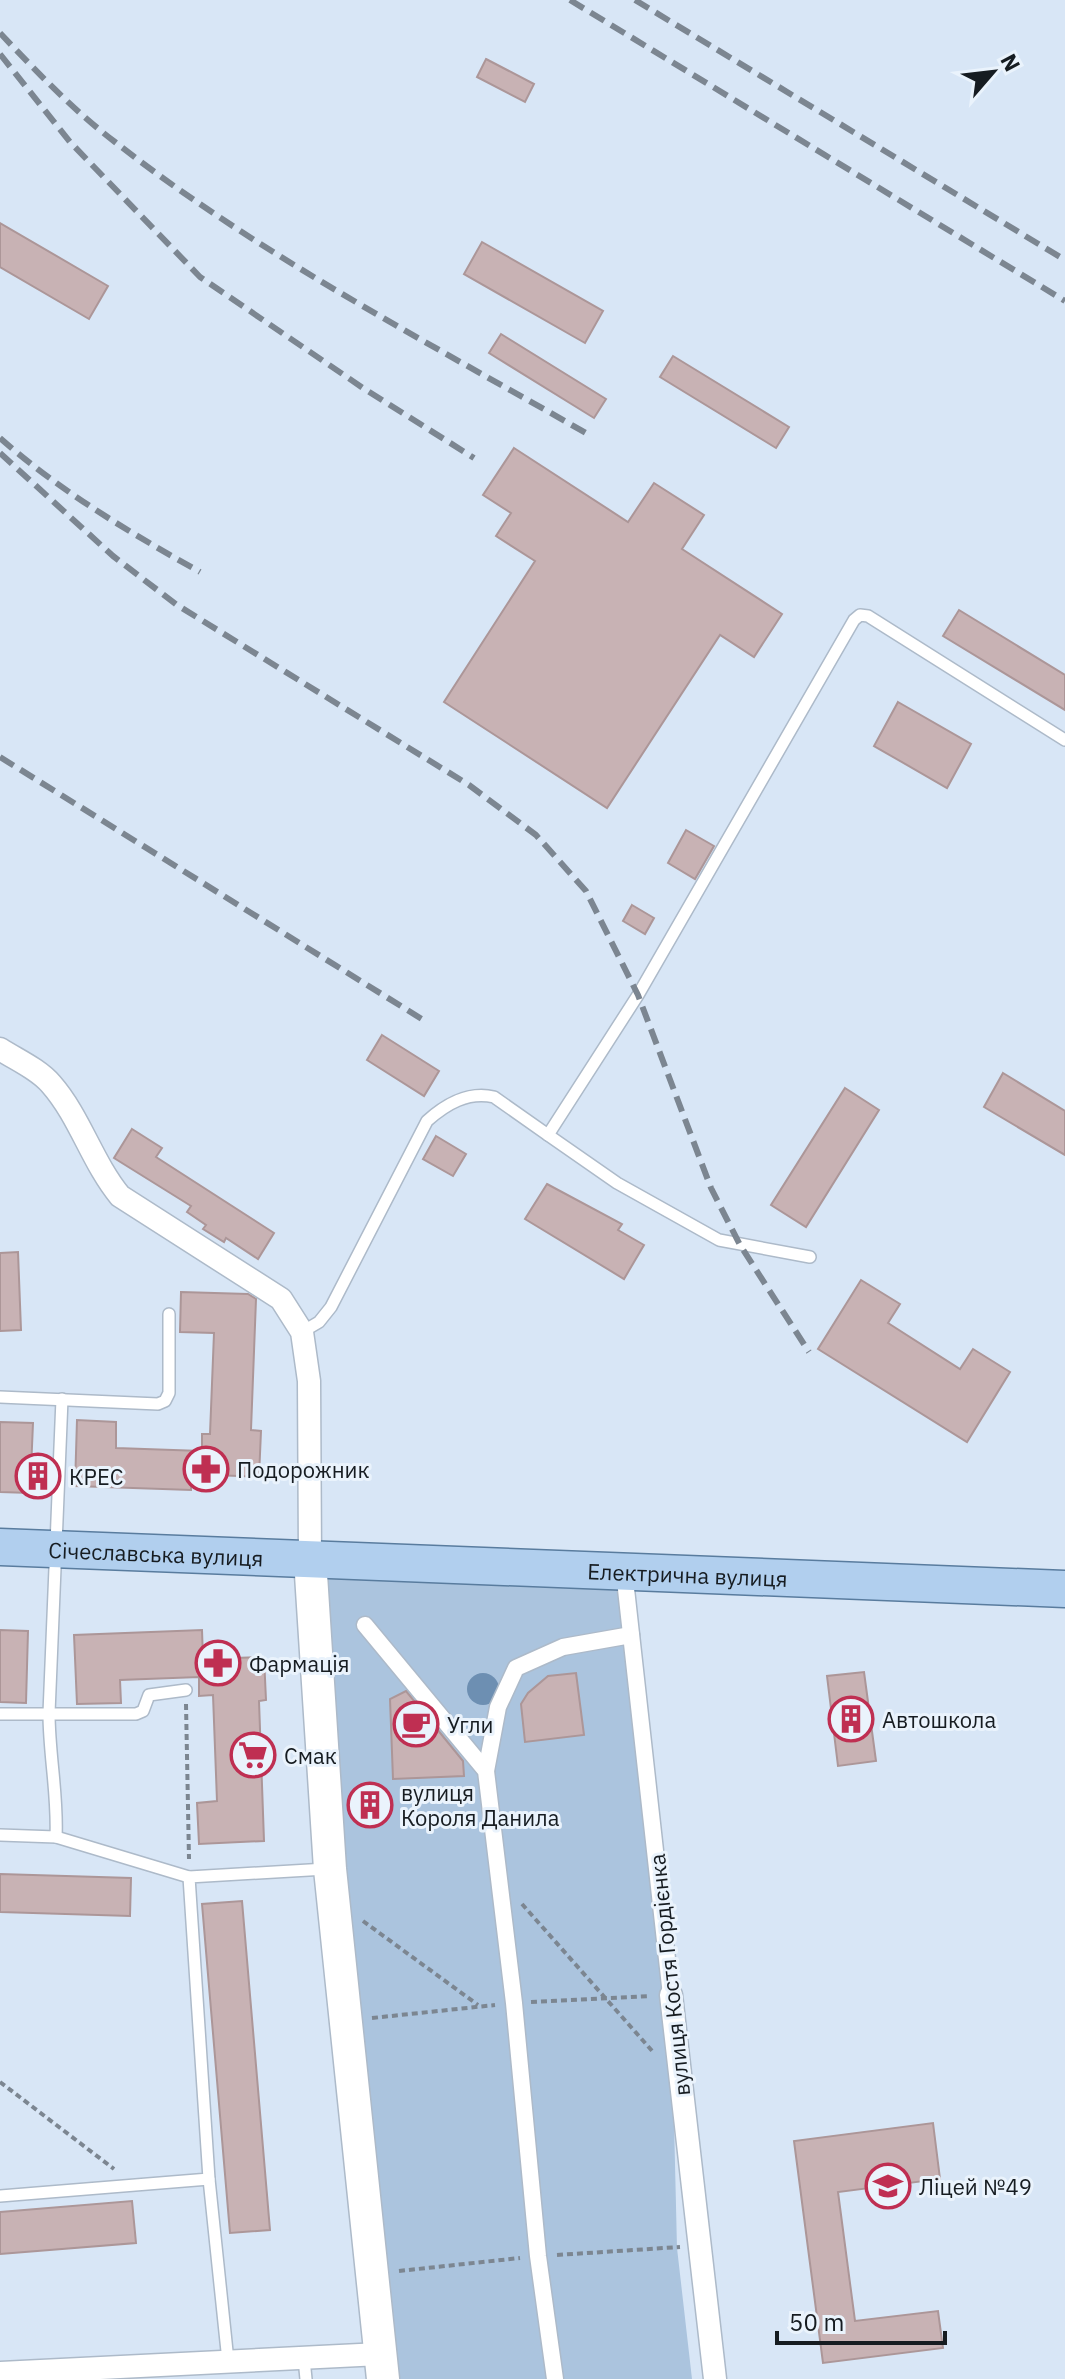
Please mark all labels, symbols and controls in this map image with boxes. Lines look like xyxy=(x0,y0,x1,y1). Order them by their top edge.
north arrow xyxy=(953,32,1033,112)
text: N xyxy=(995,49,1028,76)
pharmacy icon: Подорожник xyxy=(182,1445,230,1493)
building icon: КРЕС xyxy=(14,1452,62,1500)
place label: Подорожник xyxy=(237,1455,370,1484)
place label: КРЕС xyxy=(69,1462,123,1491)
street label: Січеславська вулиця xyxy=(48,1534,264,1572)
street label: Електрична вулиця xyxy=(587,1556,788,1593)
pharmacy icon: Фармація xyxy=(194,1639,242,1687)
place label: Фармація xyxy=(249,1649,350,1678)
building icon: Автошкола xyxy=(827,1695,875,1743)
cafe icon: Угли xyxy=(392,1700,440,1748)
place label: Автошкола xyxy=(882,1705,996,1734)
place label: Угли xyxy=(447,1710,494,1739)
supermarket icon: Смак xyxy=(229,1731,277,1779)
place label: Смак xyxy=(284,1741,337,1770)
place label: вулиця Короля Данила xyxy=(401,1778,560,1832)
building icon: вулиця Короля Данила xyxy=(346,1781,394,1829)
street label: вулиця Костя Гордієнка xyxy=(642,1852,696,2097)
school or university icon: Ліцей №49 xyxy=(864,2162,912,2210)
place label: Ліцей №49 xyxy=(919,2172,1032,2201)
scale bar xyxy=(777,2295,945,2345)
text: 50 m xyxy=(789,2306,844,2338)

